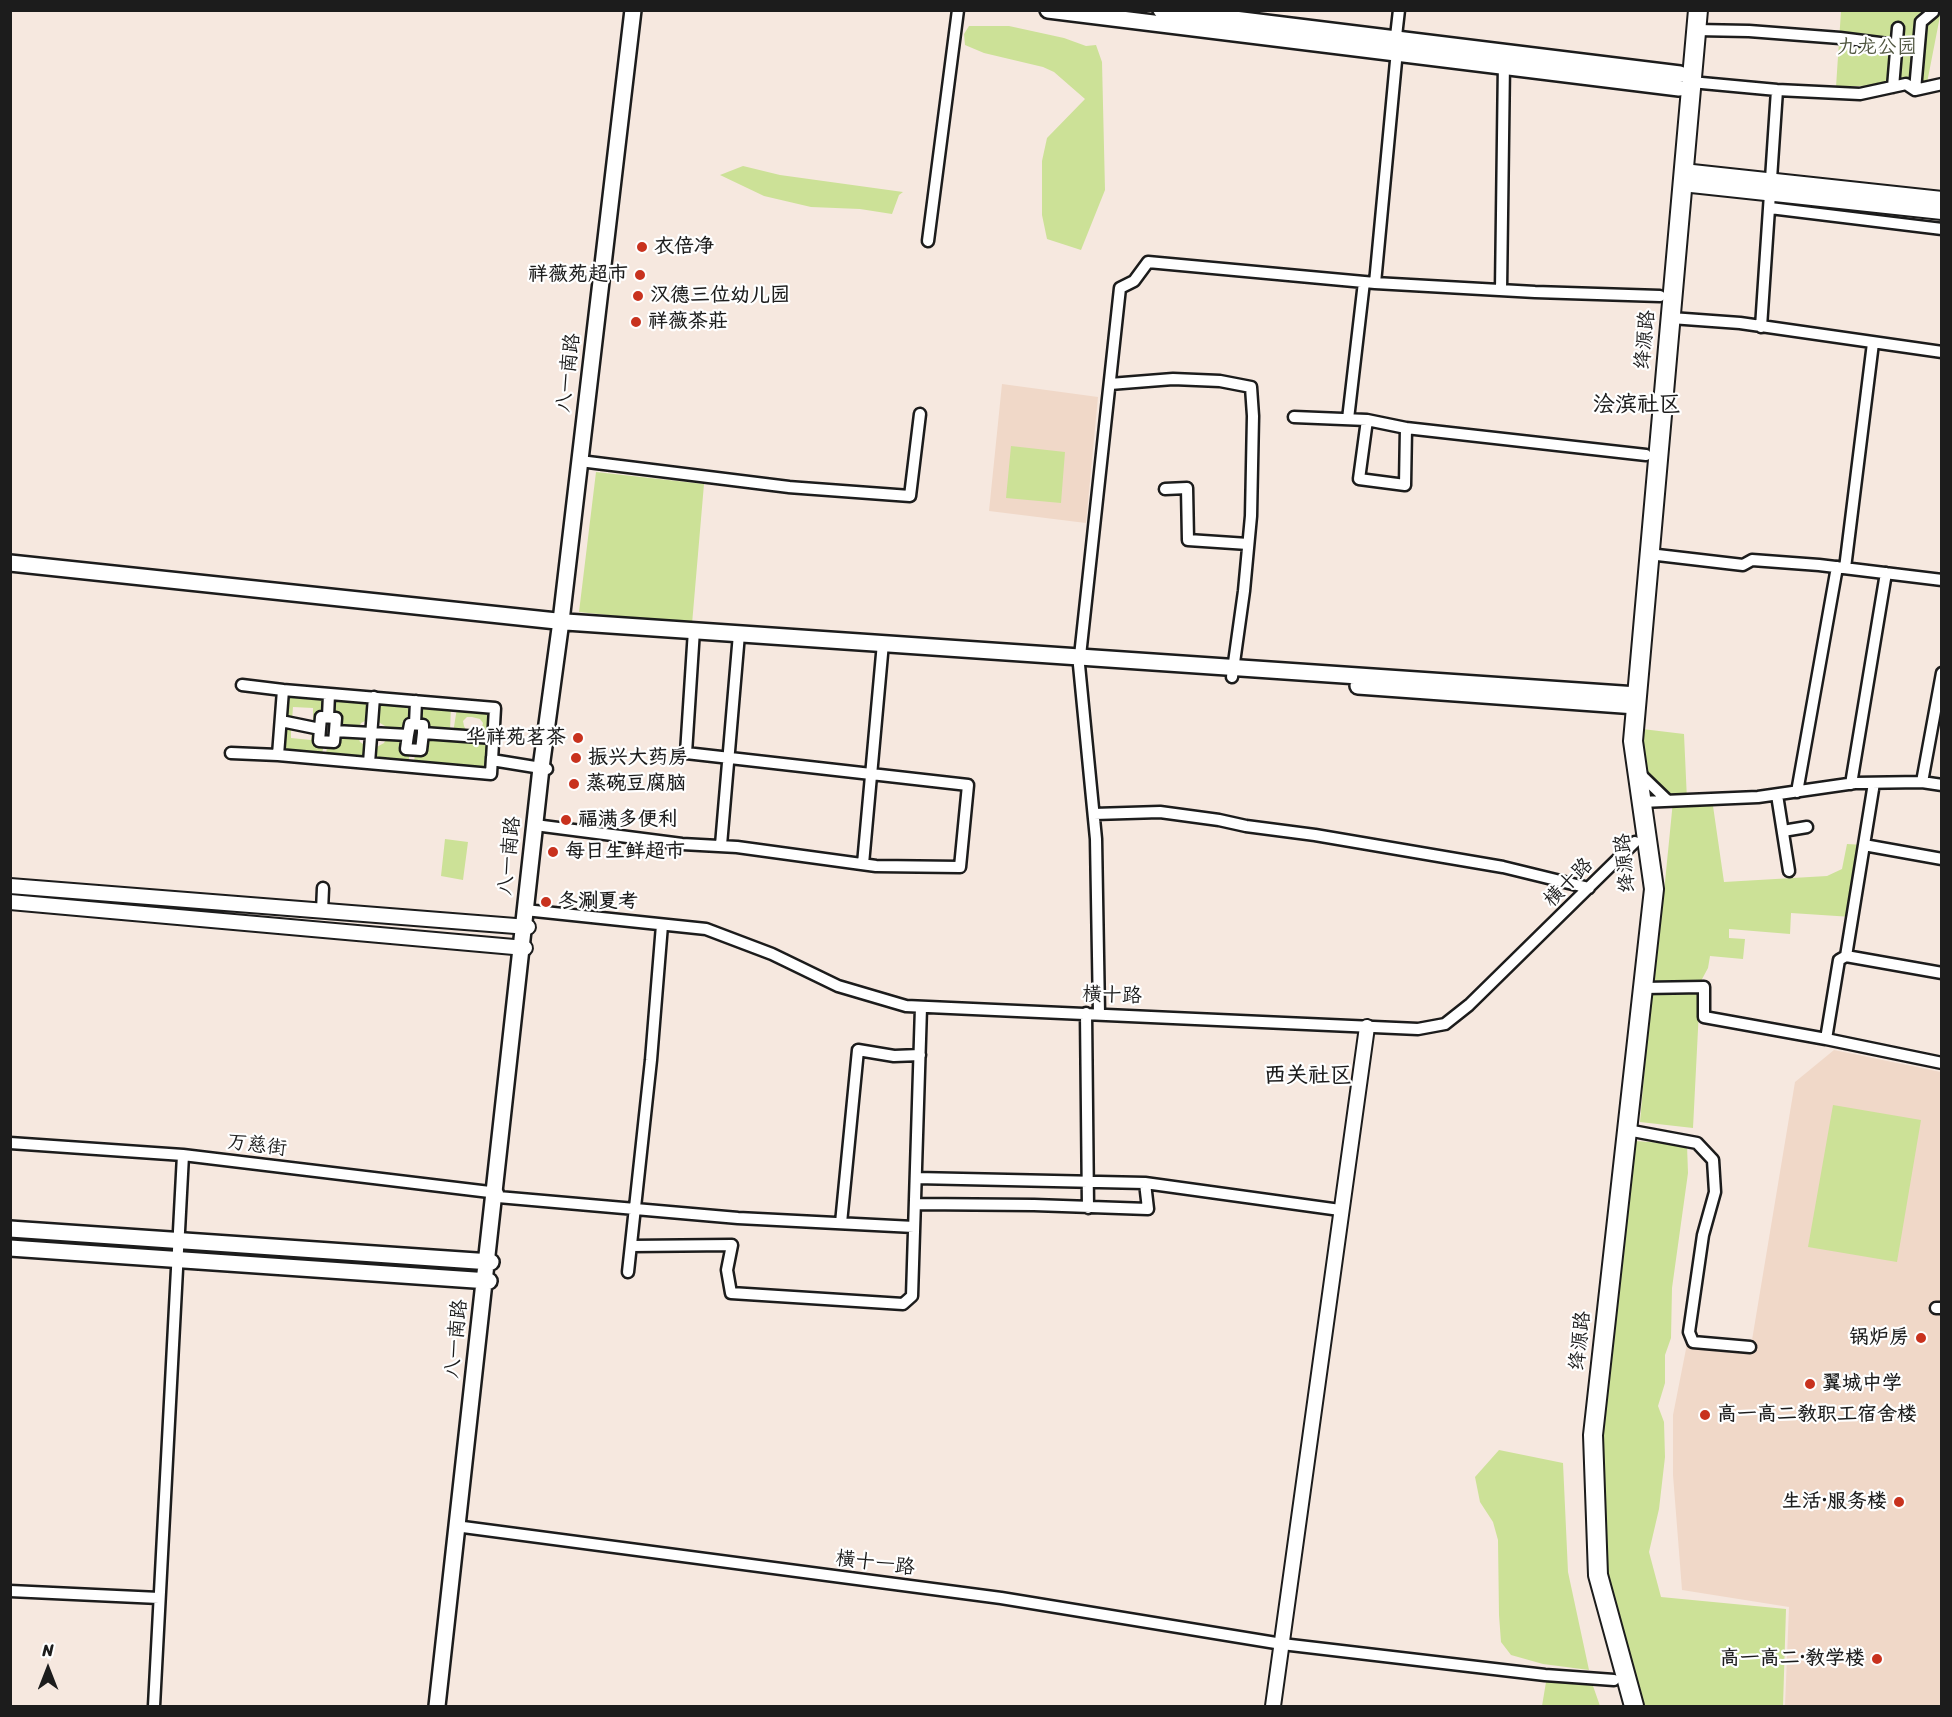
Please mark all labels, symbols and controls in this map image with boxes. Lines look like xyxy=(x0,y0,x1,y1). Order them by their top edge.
park label: 九龙公园 xyxy=(1837,36,1917,60)
place label: 衣倍净 xyxy=(654,235,714,259)
marker: 衣倍净 xyxy=(635,240,649,254)
place label: 祥薇苑超市 xyxy=(528,263,628,287)
marker: 祥薇苑超市 xyxy=(633,268,647,282)
place label: 汉德三位幼儿园 xyxy=(650,284,790,308)
marker: 汉德三位幼儿园 xyxy=(631,289,645,303)
street label: 绛源路 xyxy=(1631,309,1661,371)
place label: 祥薇茶莊 xyxy=(648,310,728,334)
marker: 祥薇茶莊 xyxy=(629,315,643,329)
street label: 八一南路 xyxy=(552,332,586,414)
district label: 浍滨社区 xyxy=(1593,392,1681,418)
place label: 华祥苑茗茶 xyxy=(466,726,566,750)
marker: 华祥苑茗茶 xyxy=(571,731,585,745)
place label: 振兴大药房 xyxy=(588,746,688,770)
marker: 振兴大药房 xyxy=(569,751,583,765)
place label: 蒸碗豆腐脑 xyxy=(586,772,686,796)
marker: 蒸碗豆腐脑 xyxy=(567,777,581,791)
place label: 福满多便利 xyxy=(578,808,678,832)
marker: 福满多便利 xyxy=(559,813,573,827)
street label: 八一南路 xyxy=(494,815,526,897)
street label: 绛源路 xyxy=(1611,832,1641,894)
place label: 每日生鲜超市 xyxy=(565,840,685,864)
marker: 每日生鲜超市 xyxy=(546,845,560,859)
street label: 横十路 xyxy=(1539,853,1599,913)
place label: 冬涮夏考 xyxy=(558,890,638,914)
marker: 冬涮夏考 xyxy=(539,895,553,909)
street label: 横十路 xyxy=(1082,983,1142,1009)
district label: 西关社区 xyxy=(1264,1063,1352,1089)
street label: 万慈街 xyxy=(226,1130,288,1162)
street label: 八一南路 xyxy=(441,1298,473,1380)
street label: 绛源路 xyxy=(1566,1310,1596,1372)
place label: 锅炉房 xyxy=(1849,1326,1909,1350)
marker: 锅炉房 xyxy=(1914,1331,1928,1345)
place label: 翼城中学 xyxy=(1822,1372,1902,1396)
marker: 翼城中学 xyxy=(1803,1377,1817,1391)
place label: 高一高二教职工宿舍楼 xyxy=(1717,1403,1917,1427)
marker: 高一高二教职工宿舍楼 xyxy=(1698,1408,1712,1422)
place label: 生活·服务楼 xyxy=(1782,1490,1887,1514)
marker: 生活·服务楼 xyxy=(1892,1495,1906,1509)
street label: 横十一路 xyxy=(834,1547,916,1581)
text: N xyxy=(42,1636,54,1665)
north arrow xyxy=(18,1639,78,1699)
place label: 高一高二·教学楼 xyxy=(1720,1647,1865,1671)
marker: 高一高二·教学楼 xyxy=(1870,1652,1884,1666)

